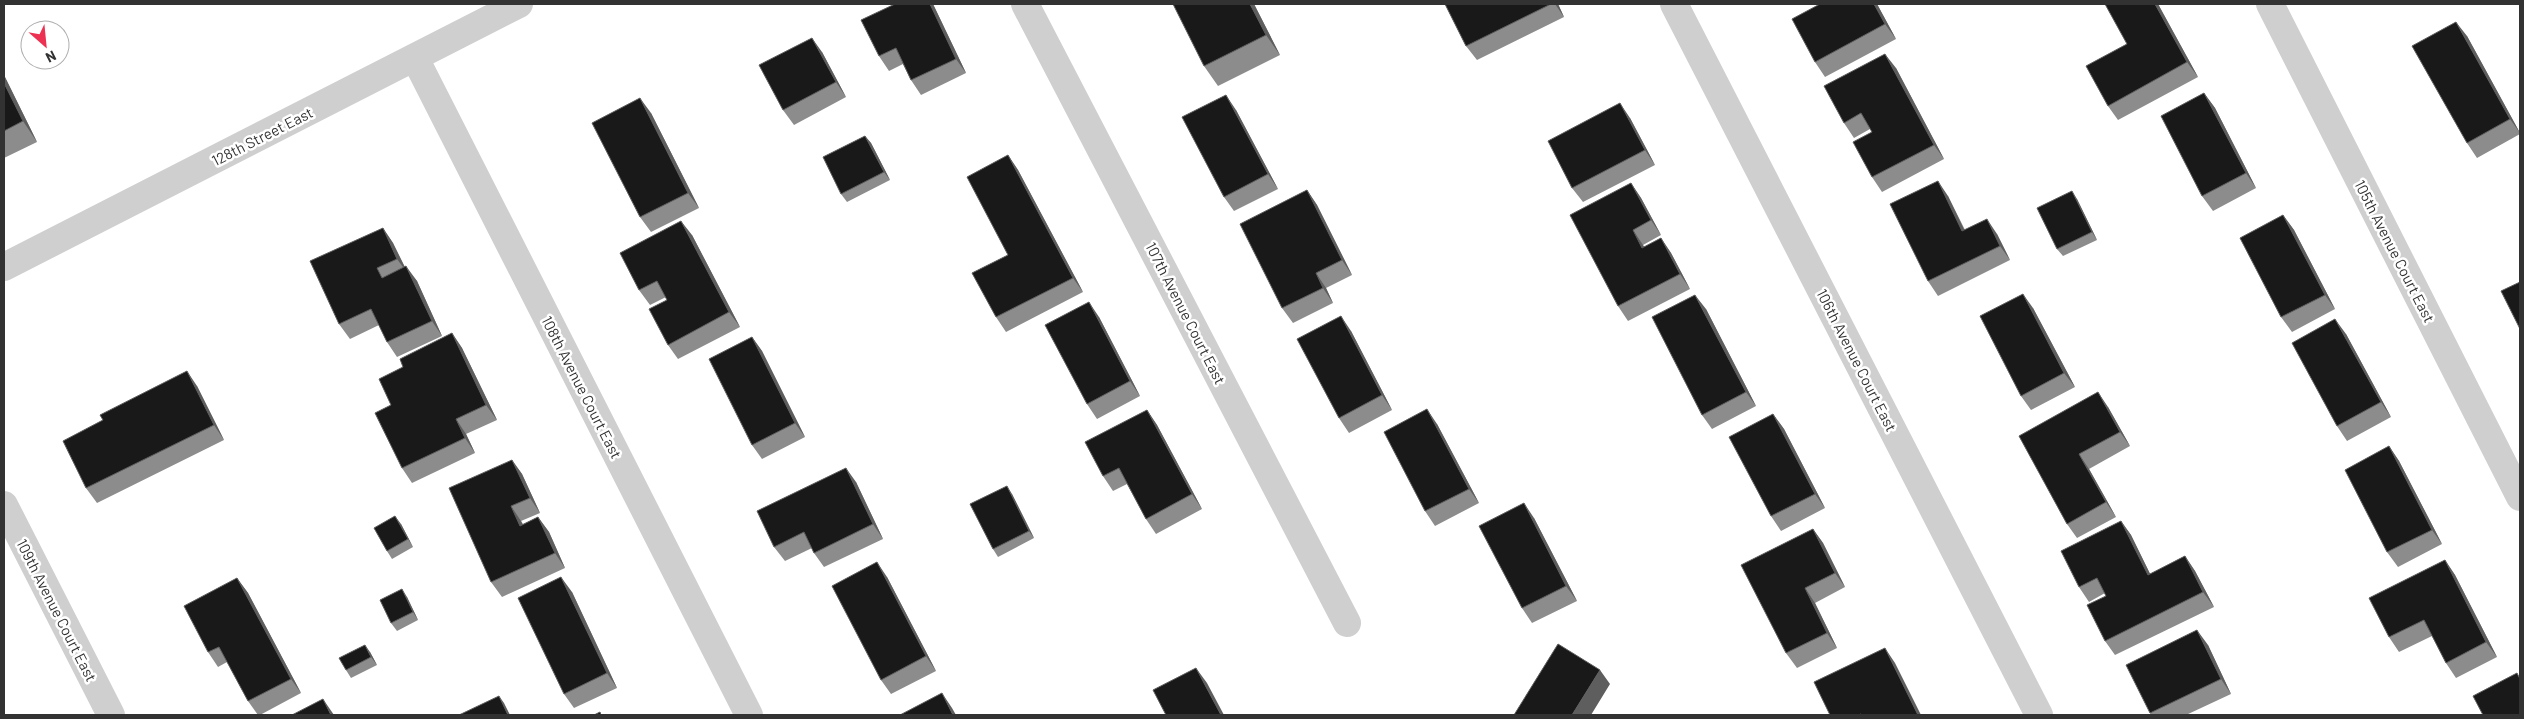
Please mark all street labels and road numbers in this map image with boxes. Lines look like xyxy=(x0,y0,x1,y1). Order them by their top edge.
street label: 128th Street East xyxy=(208,103,316,169)
street label: 105th Avenue Court East xyxy=(2351,177,2439,325)
street label: 107th Avenue Court East xyxy=(1142,239,1230,387)
street label: 106th Avenue Court East xyxy=(1813,286,1901,434)
street label: 108th Avenue Court East xyxy=(538,313,626,461)
street label: 109th Avenue Court East xyxy=(13,536,101,684)

